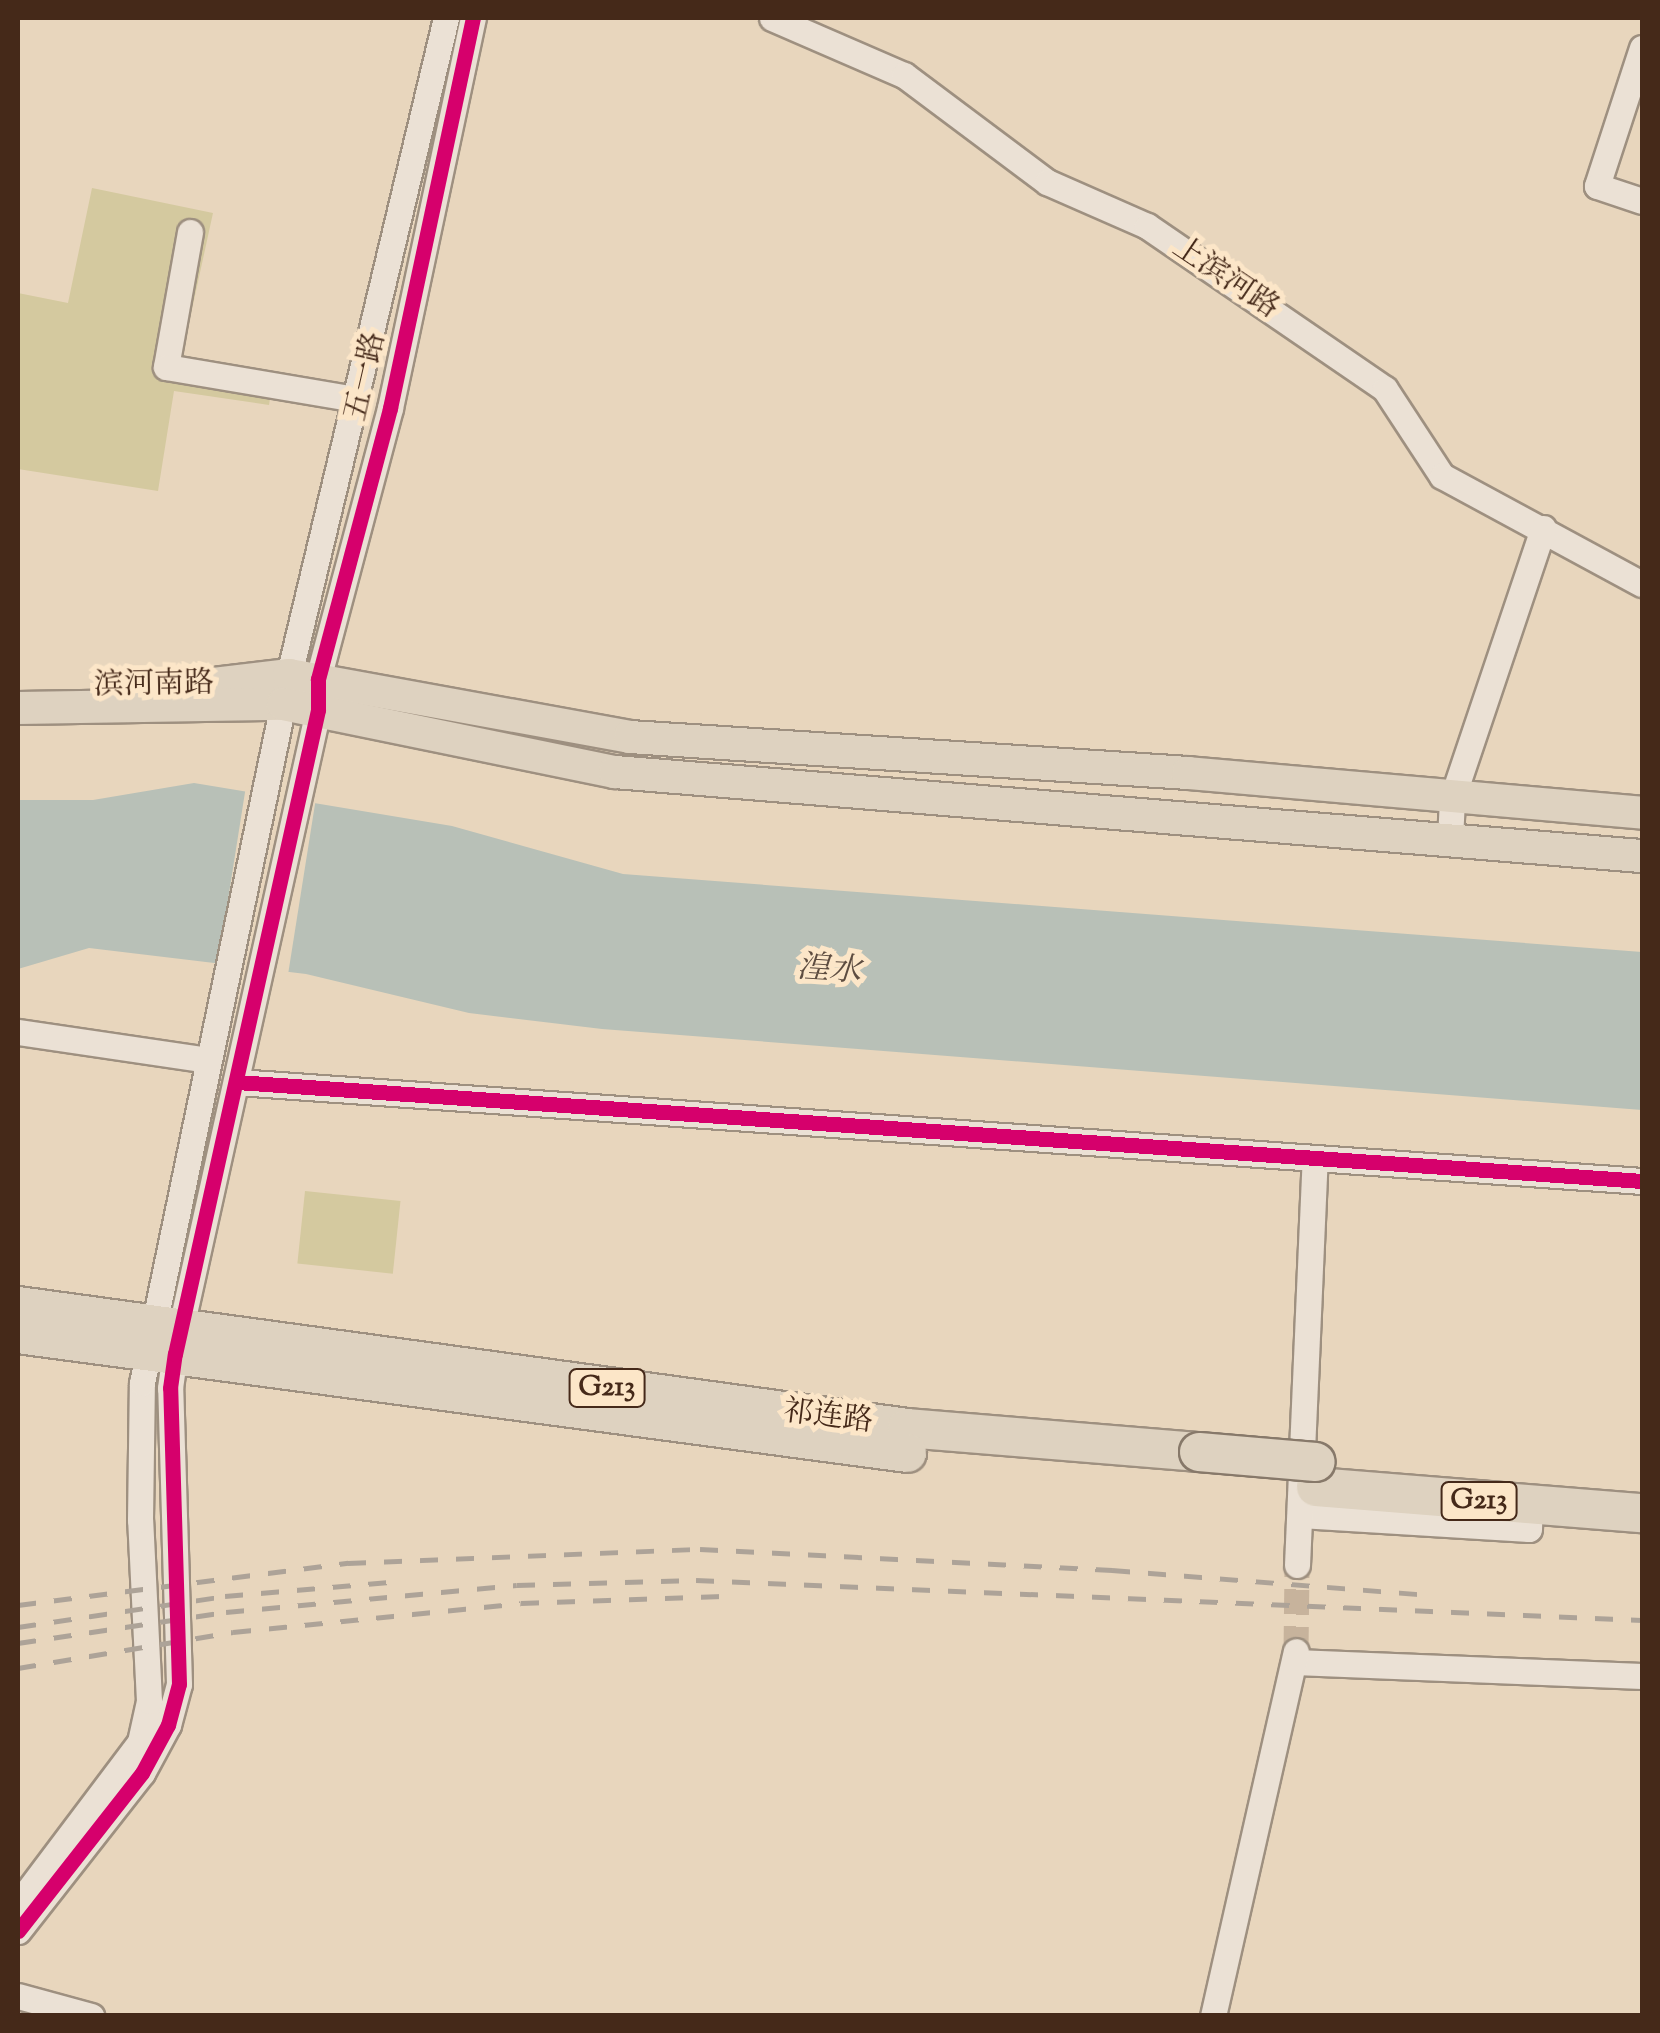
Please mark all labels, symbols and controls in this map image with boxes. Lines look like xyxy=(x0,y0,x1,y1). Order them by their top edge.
street label: 上滨河路 xyxy=(1165,231,1285,327)
street label: 五一路 xyxy=(339,329,395,425)
street label: 滨河南路 xyxy=(94,667,214,705)
water label: 湟水 xyxy=(796,950,862,992)
road number: G213 xyxy=(567,1365,647,1411)
street label: 祁连路 xyxy=(781,1395,875,1441)
road number: G213 xyxy=(1439,1478,1519,1524)

